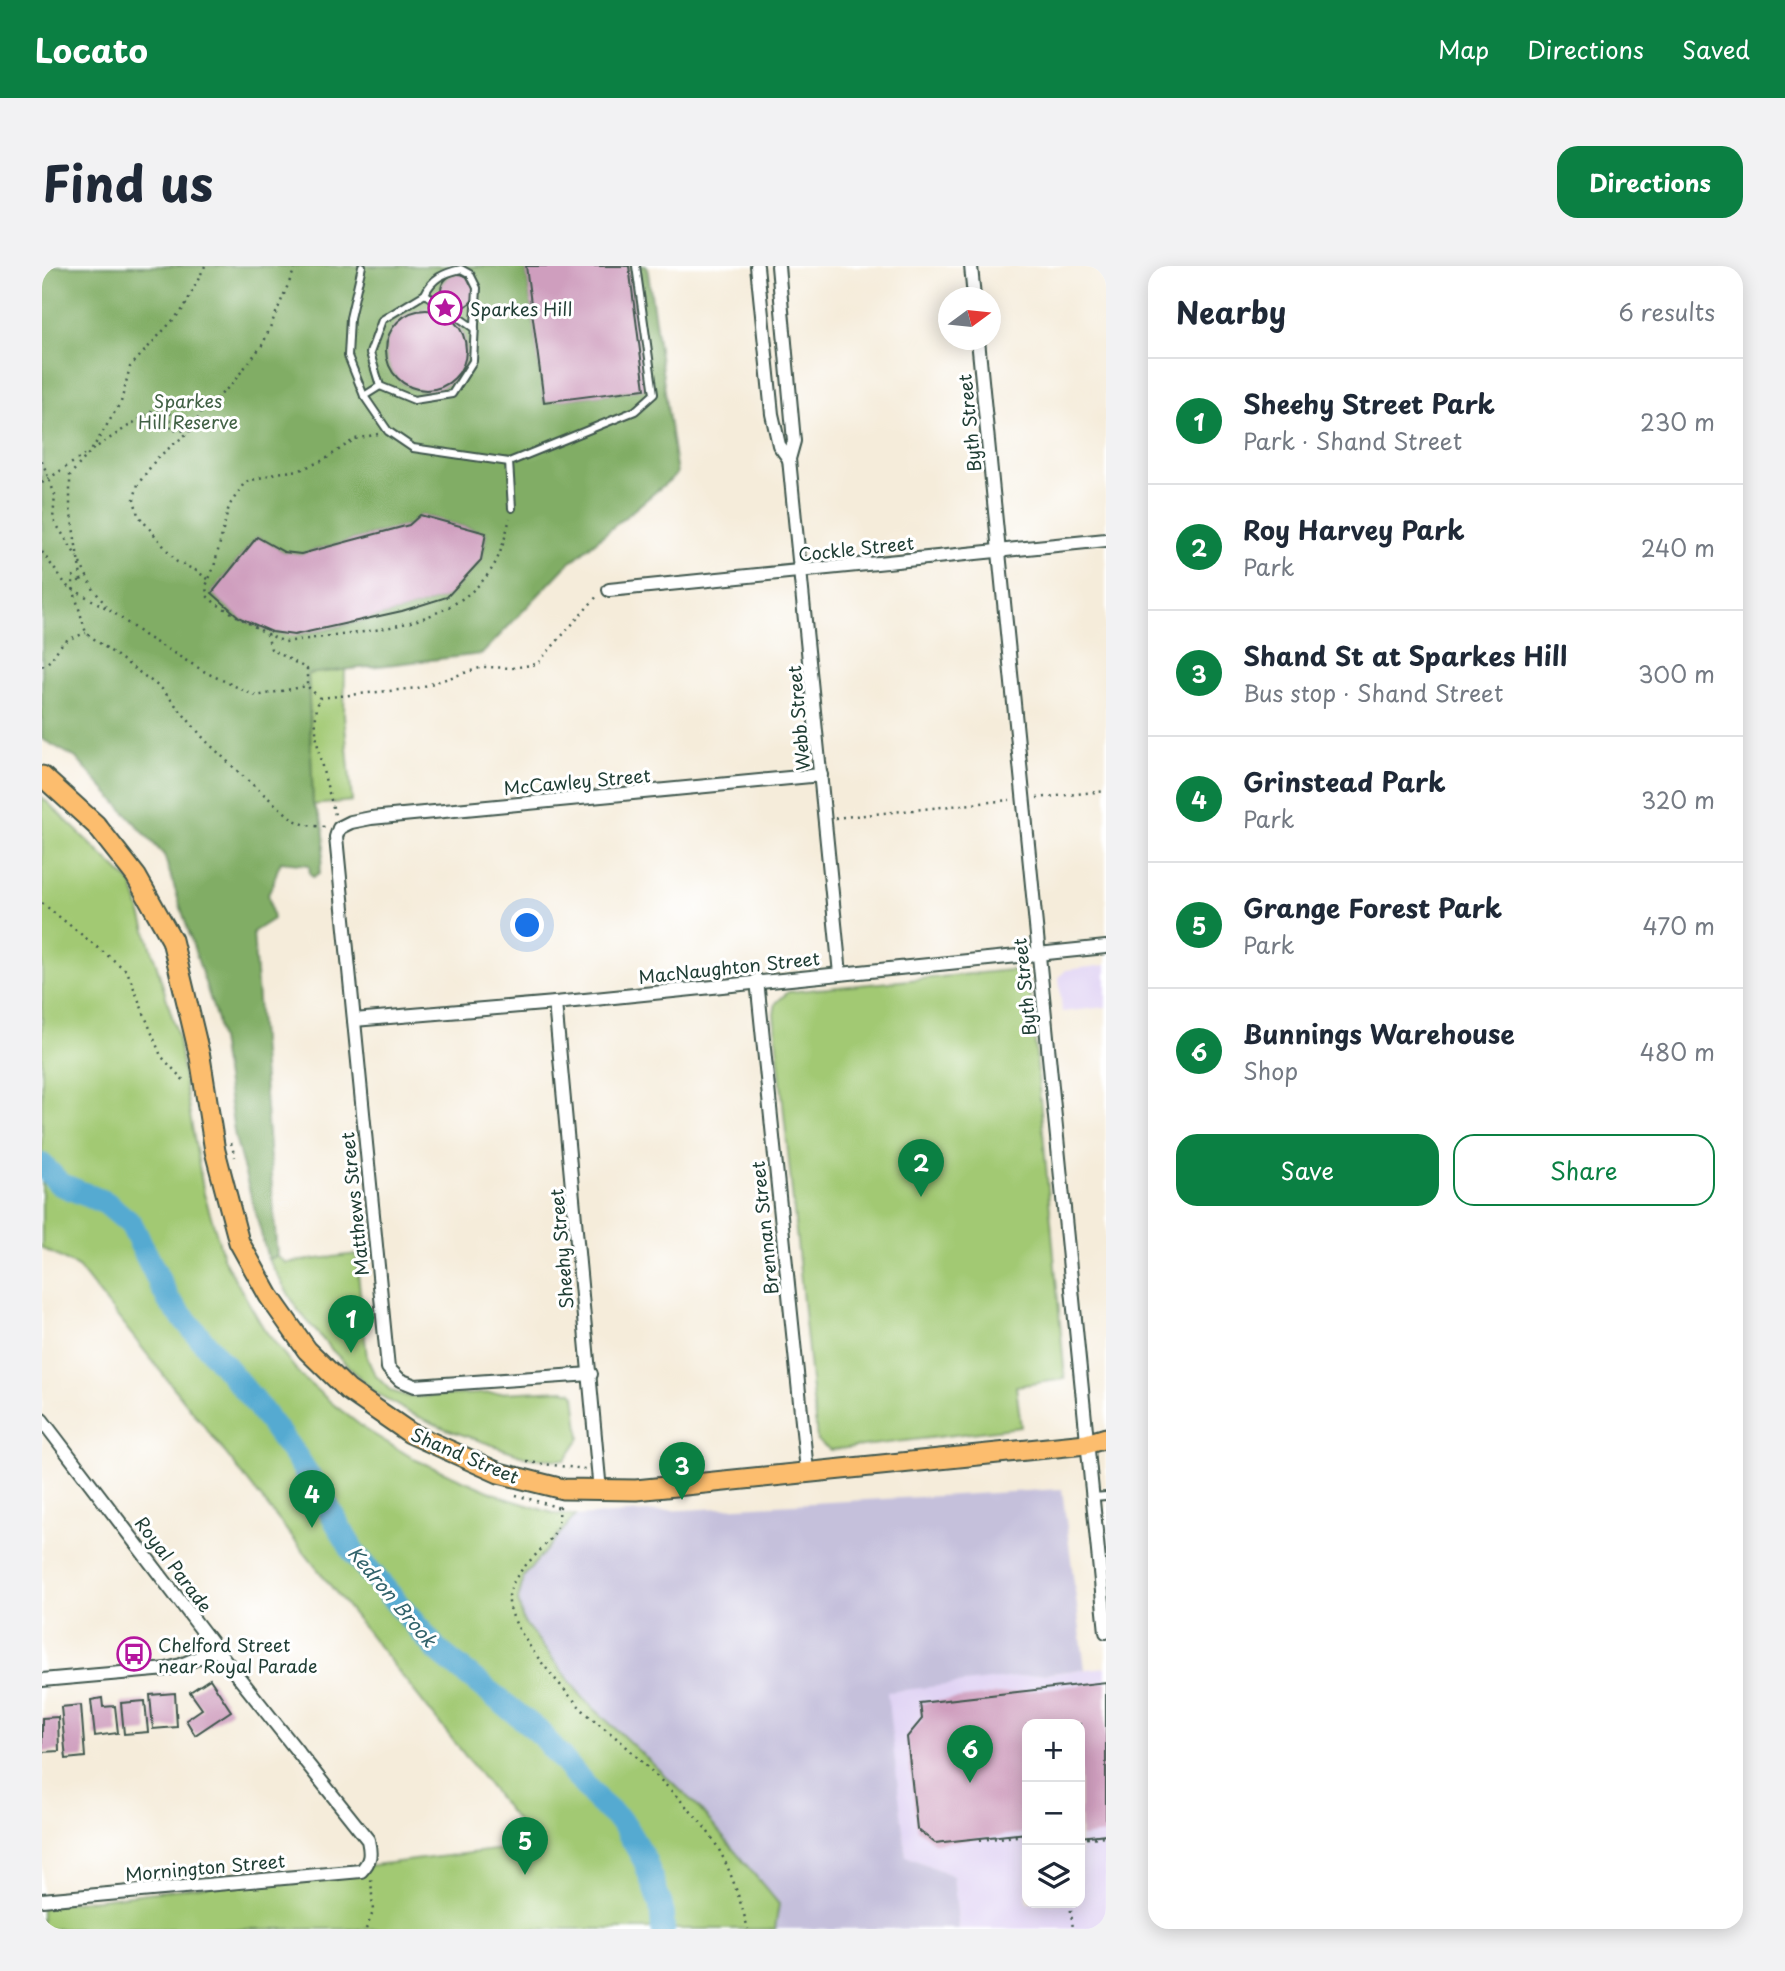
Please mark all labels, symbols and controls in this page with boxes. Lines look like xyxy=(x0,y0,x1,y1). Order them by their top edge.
text: Locato xyxy=(35,24,148,74)
text: Map xyxy=(1438,31,1489,67)
text: Directions xyxy=(1527,31,1644,67)
text: Saved xyxy=(1682,31,1750,67)
text: Find us xyxy=(42,145,213,219)
button: Directions xyxy=(1557,146,1743,218)
north arrow xyxy=(938,287,1001,350)
place icon: Sparkes Hill xyxy=(426,289,464,327)
text: Nearby xyxy=(1176,289,1286,334)
text: 6 results xyxy=(1619,294,1715,329)
place label: Sparkes Hill xyxy=(470,295,572,322)
street label: Byth Street xyxy=(950,373,988,473)
text: Sheehy Street Park xyxy=(1243,384,1495,423)
park label: Sparkes Hill Reserve xyxy=(138,387,238,435)
text: 1 xyxy=(1194,404,1205,439)
text: 230 m xyxy=(1640,404,1715,439)
text: Park · Shand Street xyxy=(1243,423,1462,458)
text: Roy Harvey Park xyxy=(1243,510,1465,549)
street label: Cockle Street xyxy=(797,529,915,567)
text: 2 xyxy=(1191,530,1207,565)
text: 240 m xyxy=(1641,530,1715,565)
text: Park xyxy=(1243,549,1294,584)
text: Shand St at Sparkes Hill xyxy=(1243,636,1567,675)
text: 3 xyxy=(1191,656,1207,691)
text: 300 m xyxy=(1638,656,1715,691)
street label: Webb Street xyxy=(780,664,816,772)
text: Bus stop · Shand Street xyxy=(1243,675,1503,710)
street label: McCawley Street xyxy=(502,761,652,801)
text: Grinstead Park xyxy=(1243,762,1446,801)
text: 4 xyxy=(1191,782,1207,817)
text: 320 m xyxy=(1641,782,1715,817)
text: Park xyxy=(1243,801,1294,836)
text: Grange Forest Park xyxy=(1243,888,1502,927)
your location xyxy=(510,908,544,942)
text: 5 xyxy=(1192,908,1206,943)
text: 470 m xyxy=(1642,908,1715,943)
text: Park xyxy=(1243,927,1294,962)
street label: Byth Street xyxy=(1005,937,1043,1037)
street label: MacNaughton Street xyxy=(637,944,821,990)
text: Bunnings Warehouse xyxy=(1243,1014,1515,1053)
text: 6 xyxy=(1191,1034,1207,1069)
text: 480 m xyxy=(1640,1034,1715,1069)
text: Shop xyxy=(1243,1053,1298,1088)
street label: Matthews Street xyxy=(333,1131,375,1277)
button: Save xyxy=(1176,1134,1439,1206)
button: Share xyxy=(1453,1134,1715,1206)
pin: 2 xyxy=(898,1139,944,1197)
street label: Brennan Street xyxy=(744,1160,784,1296)
street label: Sheehy Street xyxy=(542,1188,580,1310)
pin: 1 xyxy=(328,1295,374,1353)
street label: Shand Street xyxy=(407,1420,523,1490)
pin: 3 xyxy=(659,1442,705,1500)
pin: 4 xyxy=(289,1470,335,1528)
street label: Royal Parade xyxy=(129,1510,219,1618)
water label: Kedron Brook xyxy=(342,1539,445,1654)
place label: Chelford Street near Royal Parade xyxy=(158,1631,318,1679)
bus stop icon: Chelford Street near Royal Parade xyxy=(115,1635,153,1673)
map controls xyxy=(1022,1719,1085,1908)
button: + xyxy=(1022,1719,1085,1782)
pin: 6 xyxy=(947,1725,993,1783)
button: − xyxy=(1022,1782,1085,1845)
pin: 5 xyxy=(502,1817,548,1875)
button: layers xyxy=(1022,1845,1085,1908)
street label: Mornington Street xyxy=(124,1847,286,1887)

